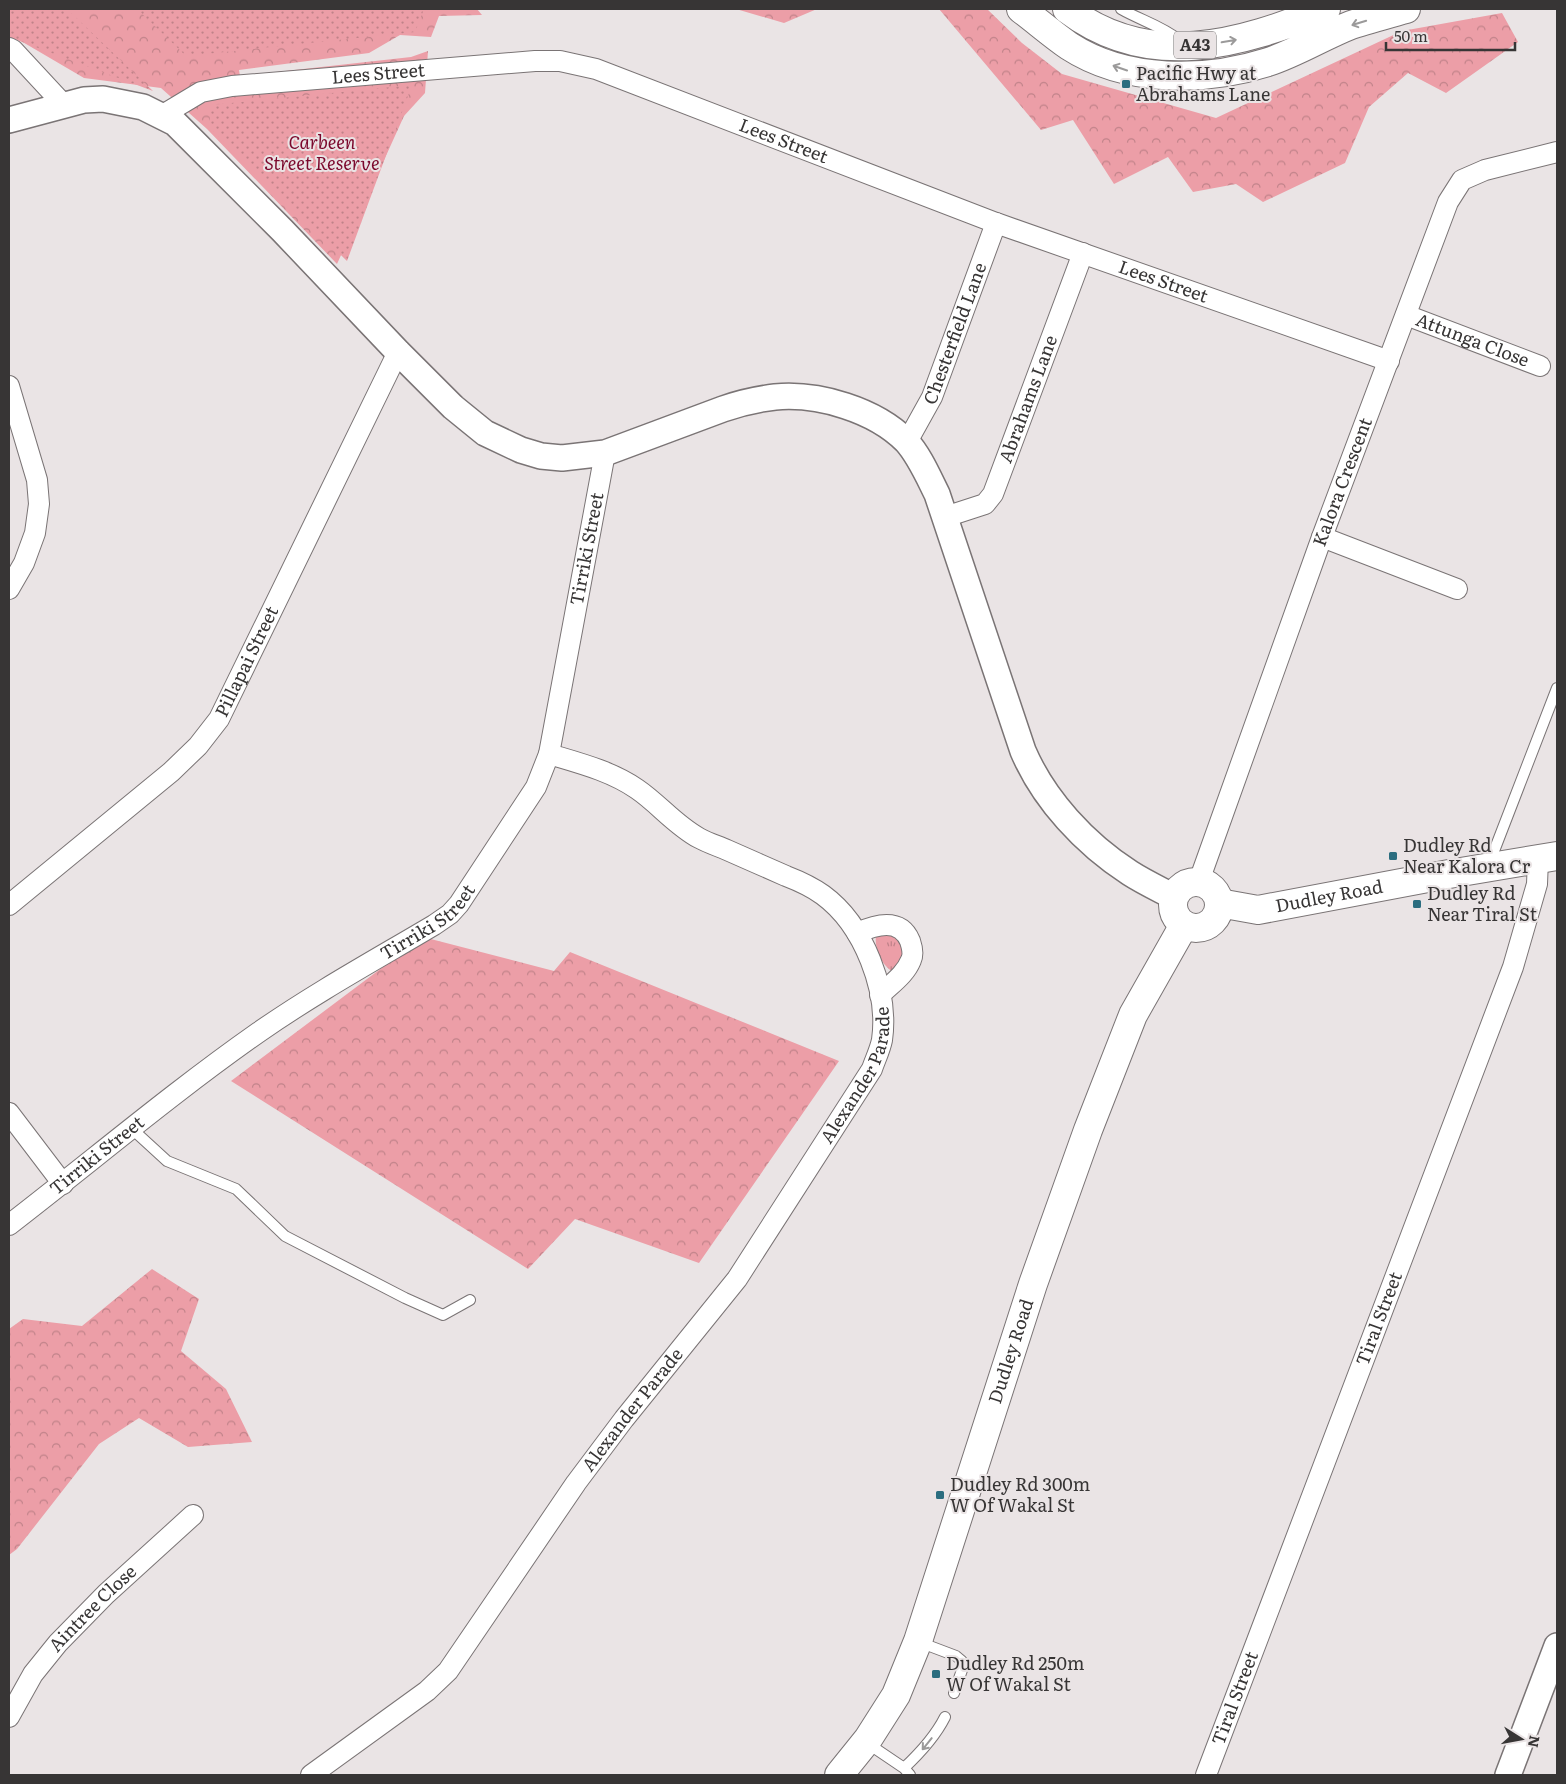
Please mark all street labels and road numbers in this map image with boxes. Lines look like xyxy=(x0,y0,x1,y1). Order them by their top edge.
road number: A43 xyxy=(1174,32,1216,58)
street label: Lees Street xyxy=(331,55,426,90)
street label: Lees Street xyxy=(736,110,833,169)
street label: Lees Street xyxy=(1115,252,1213,309)
street label: Chesterfield Lane xyxy=(915,258,992,409)
street label: Attunga Close xyxy=(1412,305,1533,373)
street label: Abrahams Lane xyxy=(991,331,1063,466)
street label: Kalora Crescent xyxy=(1305,412,1378,550)
street label: Tirriki Street xyxy=(562,489,610,607)
street label: Pillapai Street xyxy=(207,600,284,721)
street label: Dudley Road xyxy=(1273,872,1385,918)
street label: Tirriki Street xyxy=(374,877,481,966)
street label: Alexander Parade xyxy=(813,1006,895,1148)
street label: Tirriki Street xyxy=(43,1108,150,1201)
street label: Tiral Street xyxy=(1348,1267,1408,1369)
street label: Dudley Road xyxy=(980,1295,1039,1407)
street label: Alexander Parade xyxy=(574,1341,688,1477)
street label: Aintree Close xyxy=(41,1558,142,1657)
street label: Tiral Street xyxy=(1204,1646,1264,1749)

